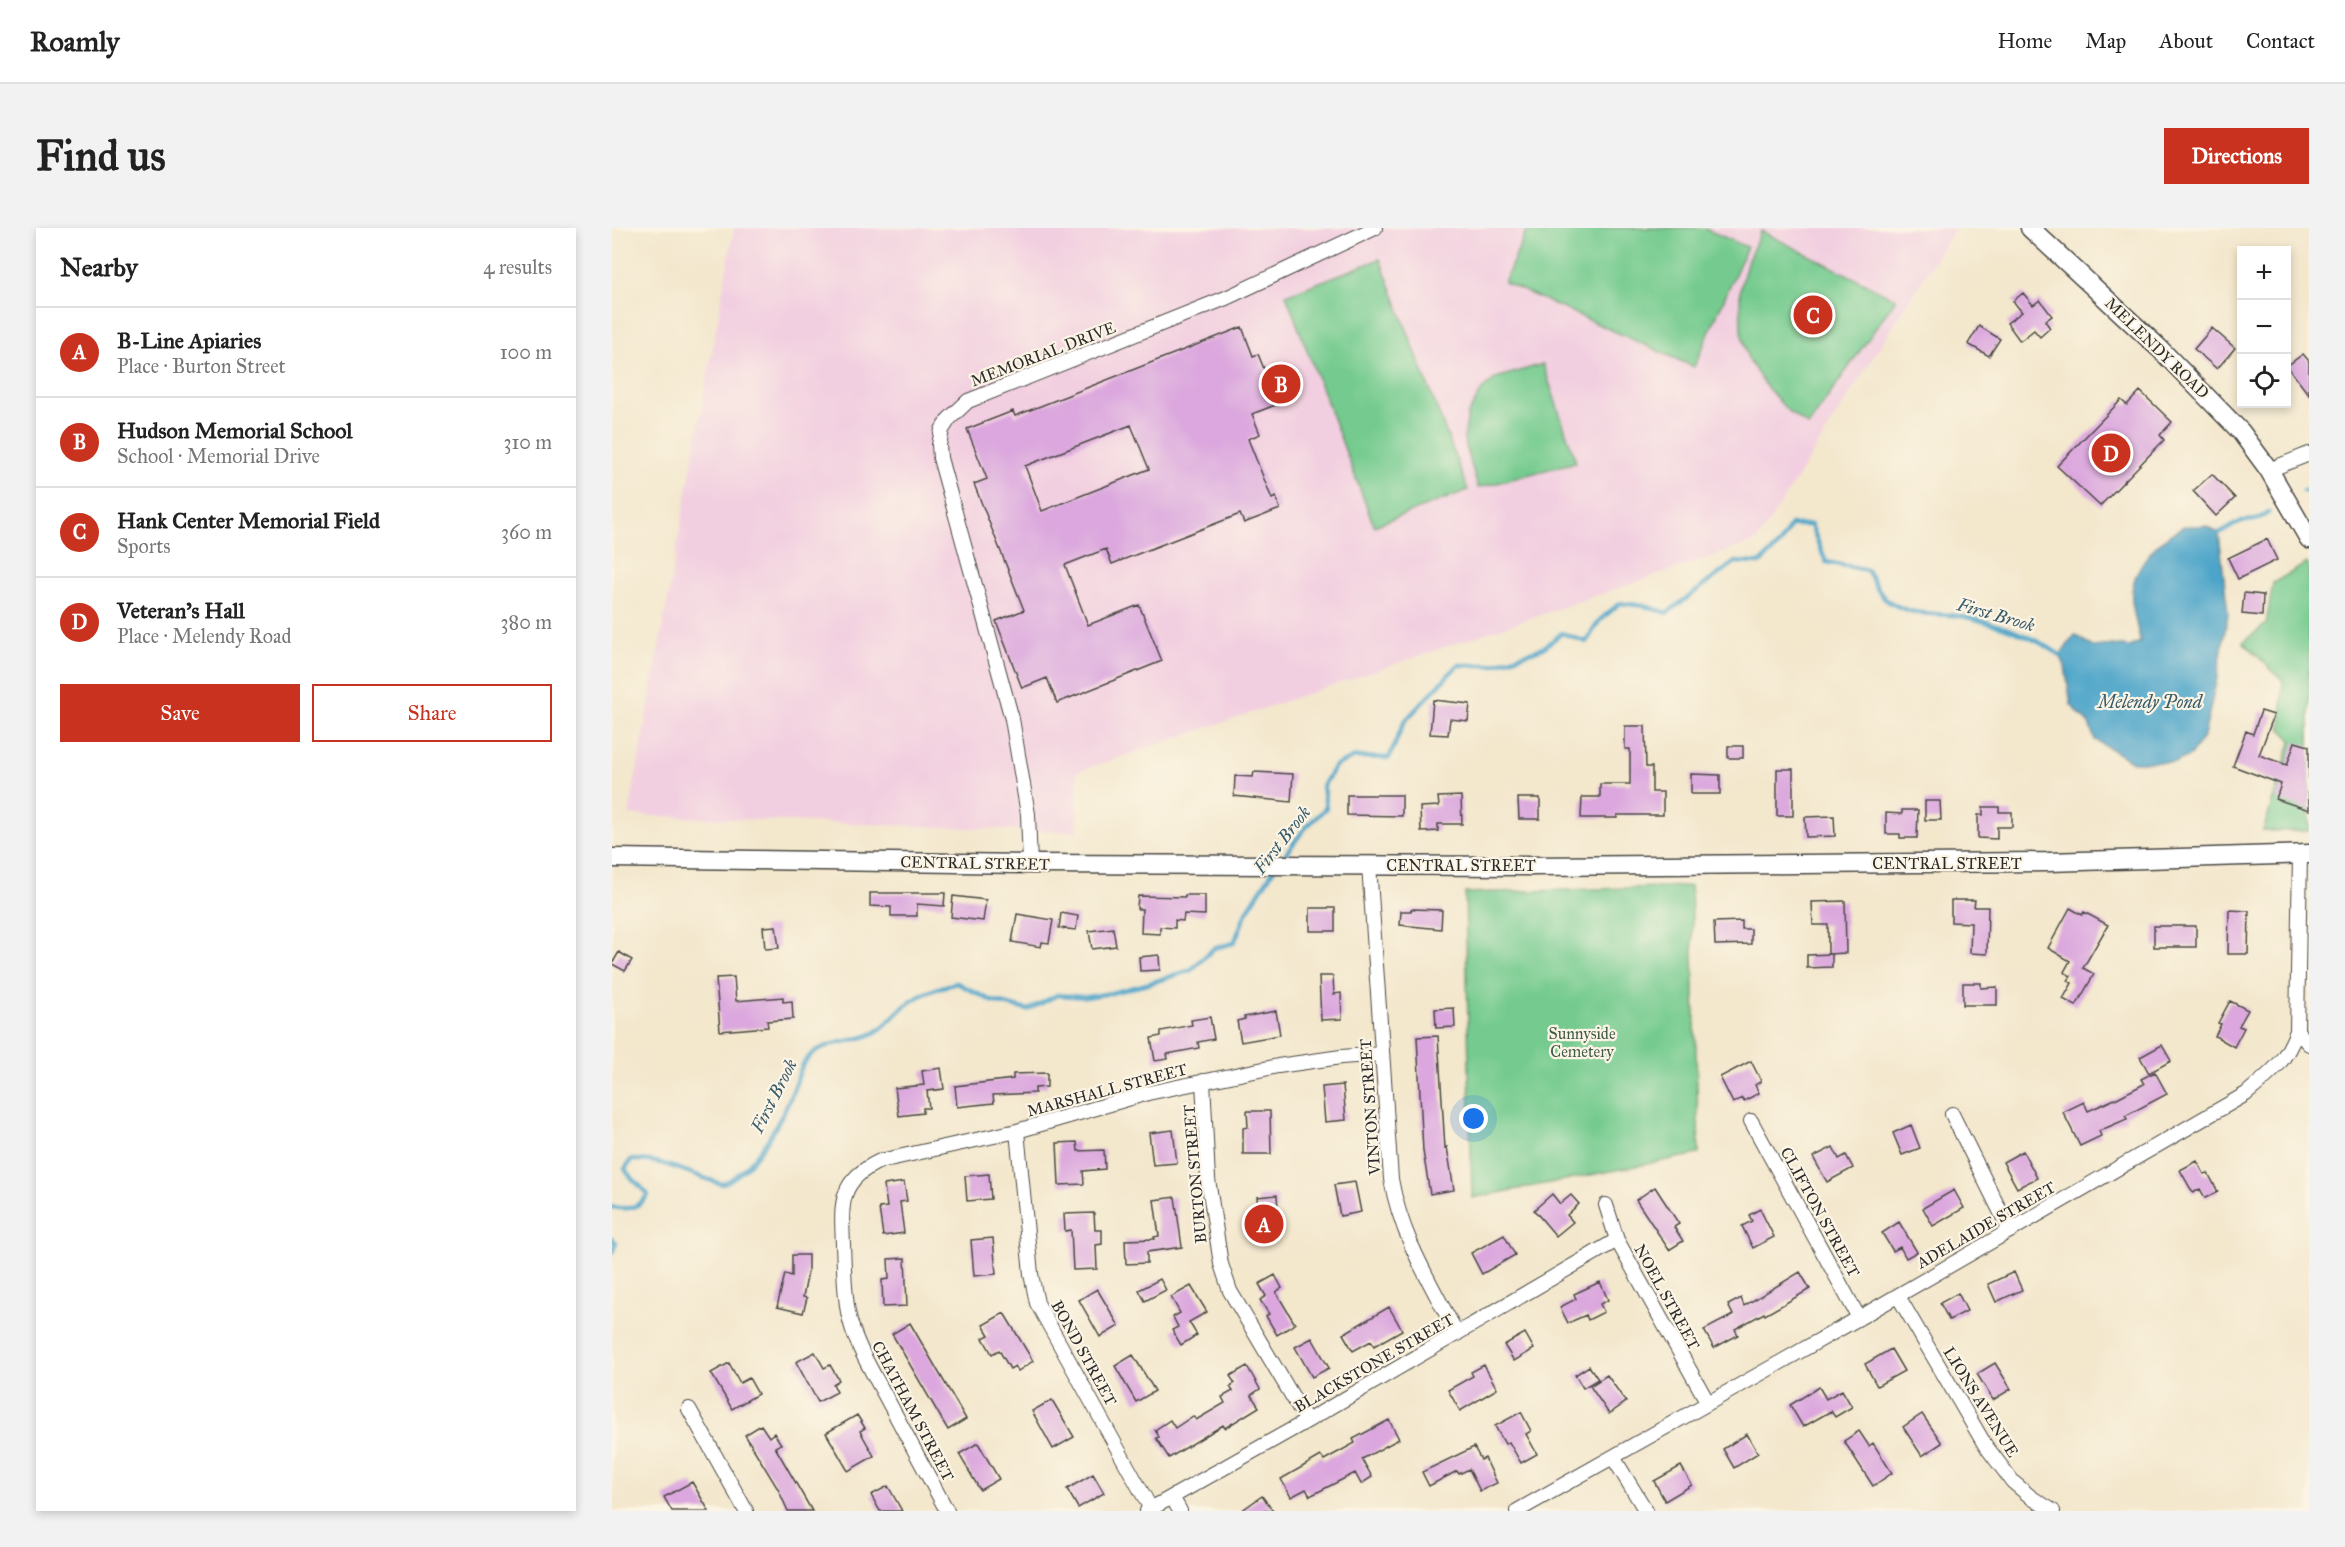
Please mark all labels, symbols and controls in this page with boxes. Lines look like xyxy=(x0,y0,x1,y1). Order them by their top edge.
text: Roamly xyxy=(30,24,119,59)
text: Home xyxy=(1997,28,2052,54)
text: Map xyxy=(2085,28,2126,54)
text: About xyxy=(2159,28,2213,54)
text: Contact xyxy=(2246,28,2315,54)
button: Directions xyxy=(2164,128,2309,184)
text: Find us xyxy=(36,130,166,182)
map controls xyxy=(2237,246,2291,408)
button: + xyxy=(2237,246,2291,300)
text: Nearby xyxy=(60,251,138,283)
text: 4 results xyxy=(483,255,552,279)
pin: C xyxy=(1794,292,1832,338)
street label: MELENDY ROAD xyxy=(2101,294,2213,402)
button: − xyxy=(2237,300,2291,354)
street label: MEMORIAL DRIVE xyxy=(968,318,1118,390)
text: B-Line Apiaries xyxy=(117,327,261,354)
text: A xyxy=(73,340,86,364)
text: 100 m xyxy=(500,340,552,364)
text: Place · Burton Street xyxy=(117,354,286,378)
button: locate xyxy=(2237,354,2291,408)
pin: B xyxy=(1262,362,1300,406)
text: Hudson Memorial School xyxy=(117,417,352,444)
text: B xyxy=(73,430,86,454)
text: 310 m xyxy=(503,430,552,454)
pin: D xyxy=(2092,430,2130,476)
text: School · Memorial Drive xyxy=(117,444,320,468)
text: Hank Center Memorial Field xyxy=(117,507,380,534)
text: C xyxy=(73,520,86,544)
text: 360 m xyxy=(501,520,552,544)
text: Sports xyxy=(117,534,171,558)
water label: First Brook xyxy=(1954,593,2037,637)
text: Veteran's Hall xyxy=(117,597,245,624)
text: D xyxy=(72,610,87,634)
text: 380 m xyxy=(501,610,552,634)
text: Place · Melendy Road xyxy=(117,624,291,648)
button: Save xyxy=(60,684,300,742)
button: Share xyxy=(312,684,552,742)
water label: Melendy Pond xyxy=(2096,691,2204,713)
water label: First Brook xyxy=(1248,802,1315,879)
street label: CENTRAL STREET xyxy=(900,852,1050,874)
street label: CENTRAL STREET xyxy=(1872,854,2022,873)
street label: CENTRAL STREET xyxy=(1386,856,1536,875)
park label: Sunnyside Cemetery xyxy=(1548,1024,1616,1061)
street label: VINTON STREET xyxy=(1356,1038,1384,1177)
water label: First Brook xyxy=(746,1055,802,1137)
street label: MARSHALL STREET xyxy=(1025,1059,1189,1120)
street label: BURTON STREET xyxy=(1179,1104,1211,1244)
your location xyxy=(1459,1104,1488,1133)
street label: CLIFTON STREET xyxy=(1776,1144,1864,1280)
street label: ADELAIDE STREET xyxy=(1912,1177,2059,1273)
pin: A xyxy=(1244,1202,1284,1246)
street label: NOEL STREET xyxy=(1630,1241,1704,1353)
street label: BOND STREET xyxy=(1047,1297,1121,1409)
street label: BLACKSTONE STREET xyxy=(1291,1309,1457,1417)
street label: CHATHAM STREET xyxy=(868,1338,958,1484)
street label: LIONS AVENUE xyxy=(1939,1343,2023,1461)

